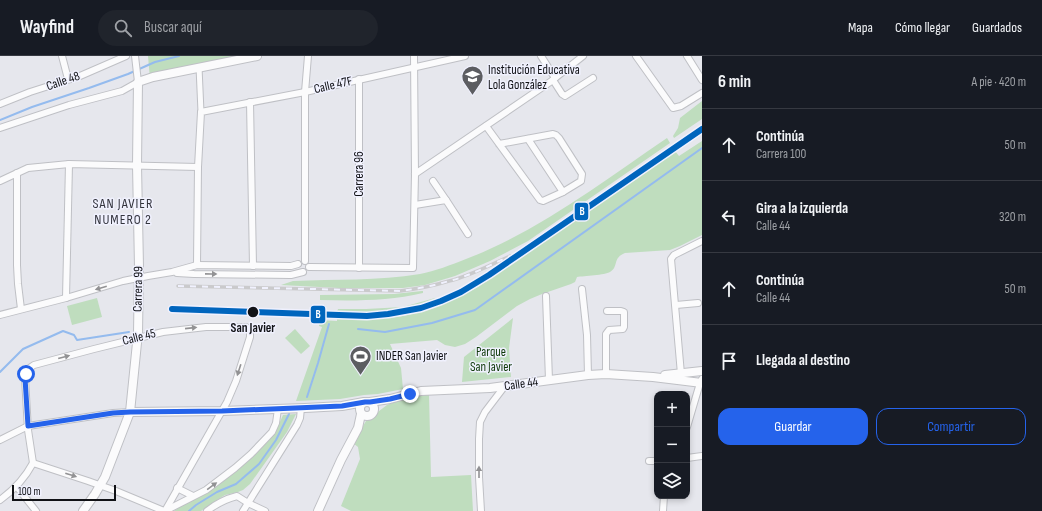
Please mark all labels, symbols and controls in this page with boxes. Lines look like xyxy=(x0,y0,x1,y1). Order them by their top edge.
search box xyxy=(98,10,378,46)
text: Wayfind xyxy=(20,16,74,39)
icon: search xyxy=(112,17,134,39)
text: Buscar aquí xyxy=(144,18,202,37)
text: Mapa xyxy=(848,19,873,36)
text: Cómo llegar xyxy=(895,19,950,36)
text: Guardados xyxy=(972,19,1022,36)
place label: Institución Educativa Lola González xyxy=(488,62,580,93)
school or university icon: Institución Educativa Lola González xyxy=(459,64,485,97)
street label: Calle 48 xyxy=(44,68,82,94)
text: 6 min xyxy=(718,72,751,92)
street label: Calle 47F xyxy=(312,73,354,97)
text: A pie · 420 m xyxy=(972,74,1026,90)
text: Continúa xyxy=(756,127,804,146)
icon: ahead xyxy=(718,134,740,156)
text: 50 m xyxy=(1005,137,1026,153)
text: Carrera 100 xyxy=(756,146,806,162)
street label: Carrera 96 xyxy=(351,151,367,197)
district label: SAN JAVIER NUMERO 2 xyxy=(92,195,154,228)
text: Gira a la izquierda xyxy=(756,199,848,218)
line badge: B xyxy=(574,202,589,221)
text: B xyxy=(579,205,585,218)
icon: left xyxy=(718,206,740,228)
text: 320 m xyxy=(999,209,1026,225)
text: Calle 44 xyxy=(756,218,790,234)
street label: Carrera 99 xyxy=(130,266,146,312)
one-way arrow xyxy=(205,271,218,277)
text: Continúa xyxy=(756,271,804,290)
icon: ahead xyxy=(718,278,740,300)
text: 50 m xyxy=(1005,281,1026,297)
one-way arrow xyxy=(94,285,106,291)
text: Calle 44 xyxy=(756,290,790,306)
marker: San Javier xyxy=(246,305,260,319)
line badge: B xyxy=(310,305,326,324)
text: B xyxy=(315,308,321,321)
place label: San Javier xyxy=(231,320,275,336)
street label: Calle 45 xyxy=(121,325,157,349)
one-way arrow xyxy=(185,325,197,332)
sports icon: INDER San Javier xyxy=(347,343,373,376)
park label: Parque San Javier xyxy=(470,344,512,375)
place label: INDER San Javier xyxy=(376,348,448,364)
icon: arrive xyxy=(718,350,740,372)
text: Llegada al destino xyxy=(756,351,850,370)
one-way arrow xyxy=(58,353,71,359)
route start xyxy=(17,365,35,383)
one-way arrow xyxy=(236,365,242,377)
street label: Calle 44 xyxy=(503,374,540,394)
route end xyxy=(401,385,419,403)
map controls xyxy=(654,391,690,499)
button: + xyxy=(654,391,690,427)
button: Guardar xyxy=(718,408,868,445)
button: Compartir xyxy=(876,408,1026,445)
button: − xyxy=(654,427,690,463)
button: layers xyxy=(654,463,690,499)
one-way arrow xyxy=(476,465,482,478)
one-way arrow xyxy=(65,472,77,478)
one-way arrow xyxy=(206,482,217,490)
scale bar xyxy=(12,483,116,502)
text: 100 m xyxy=(18,485,40,498)

